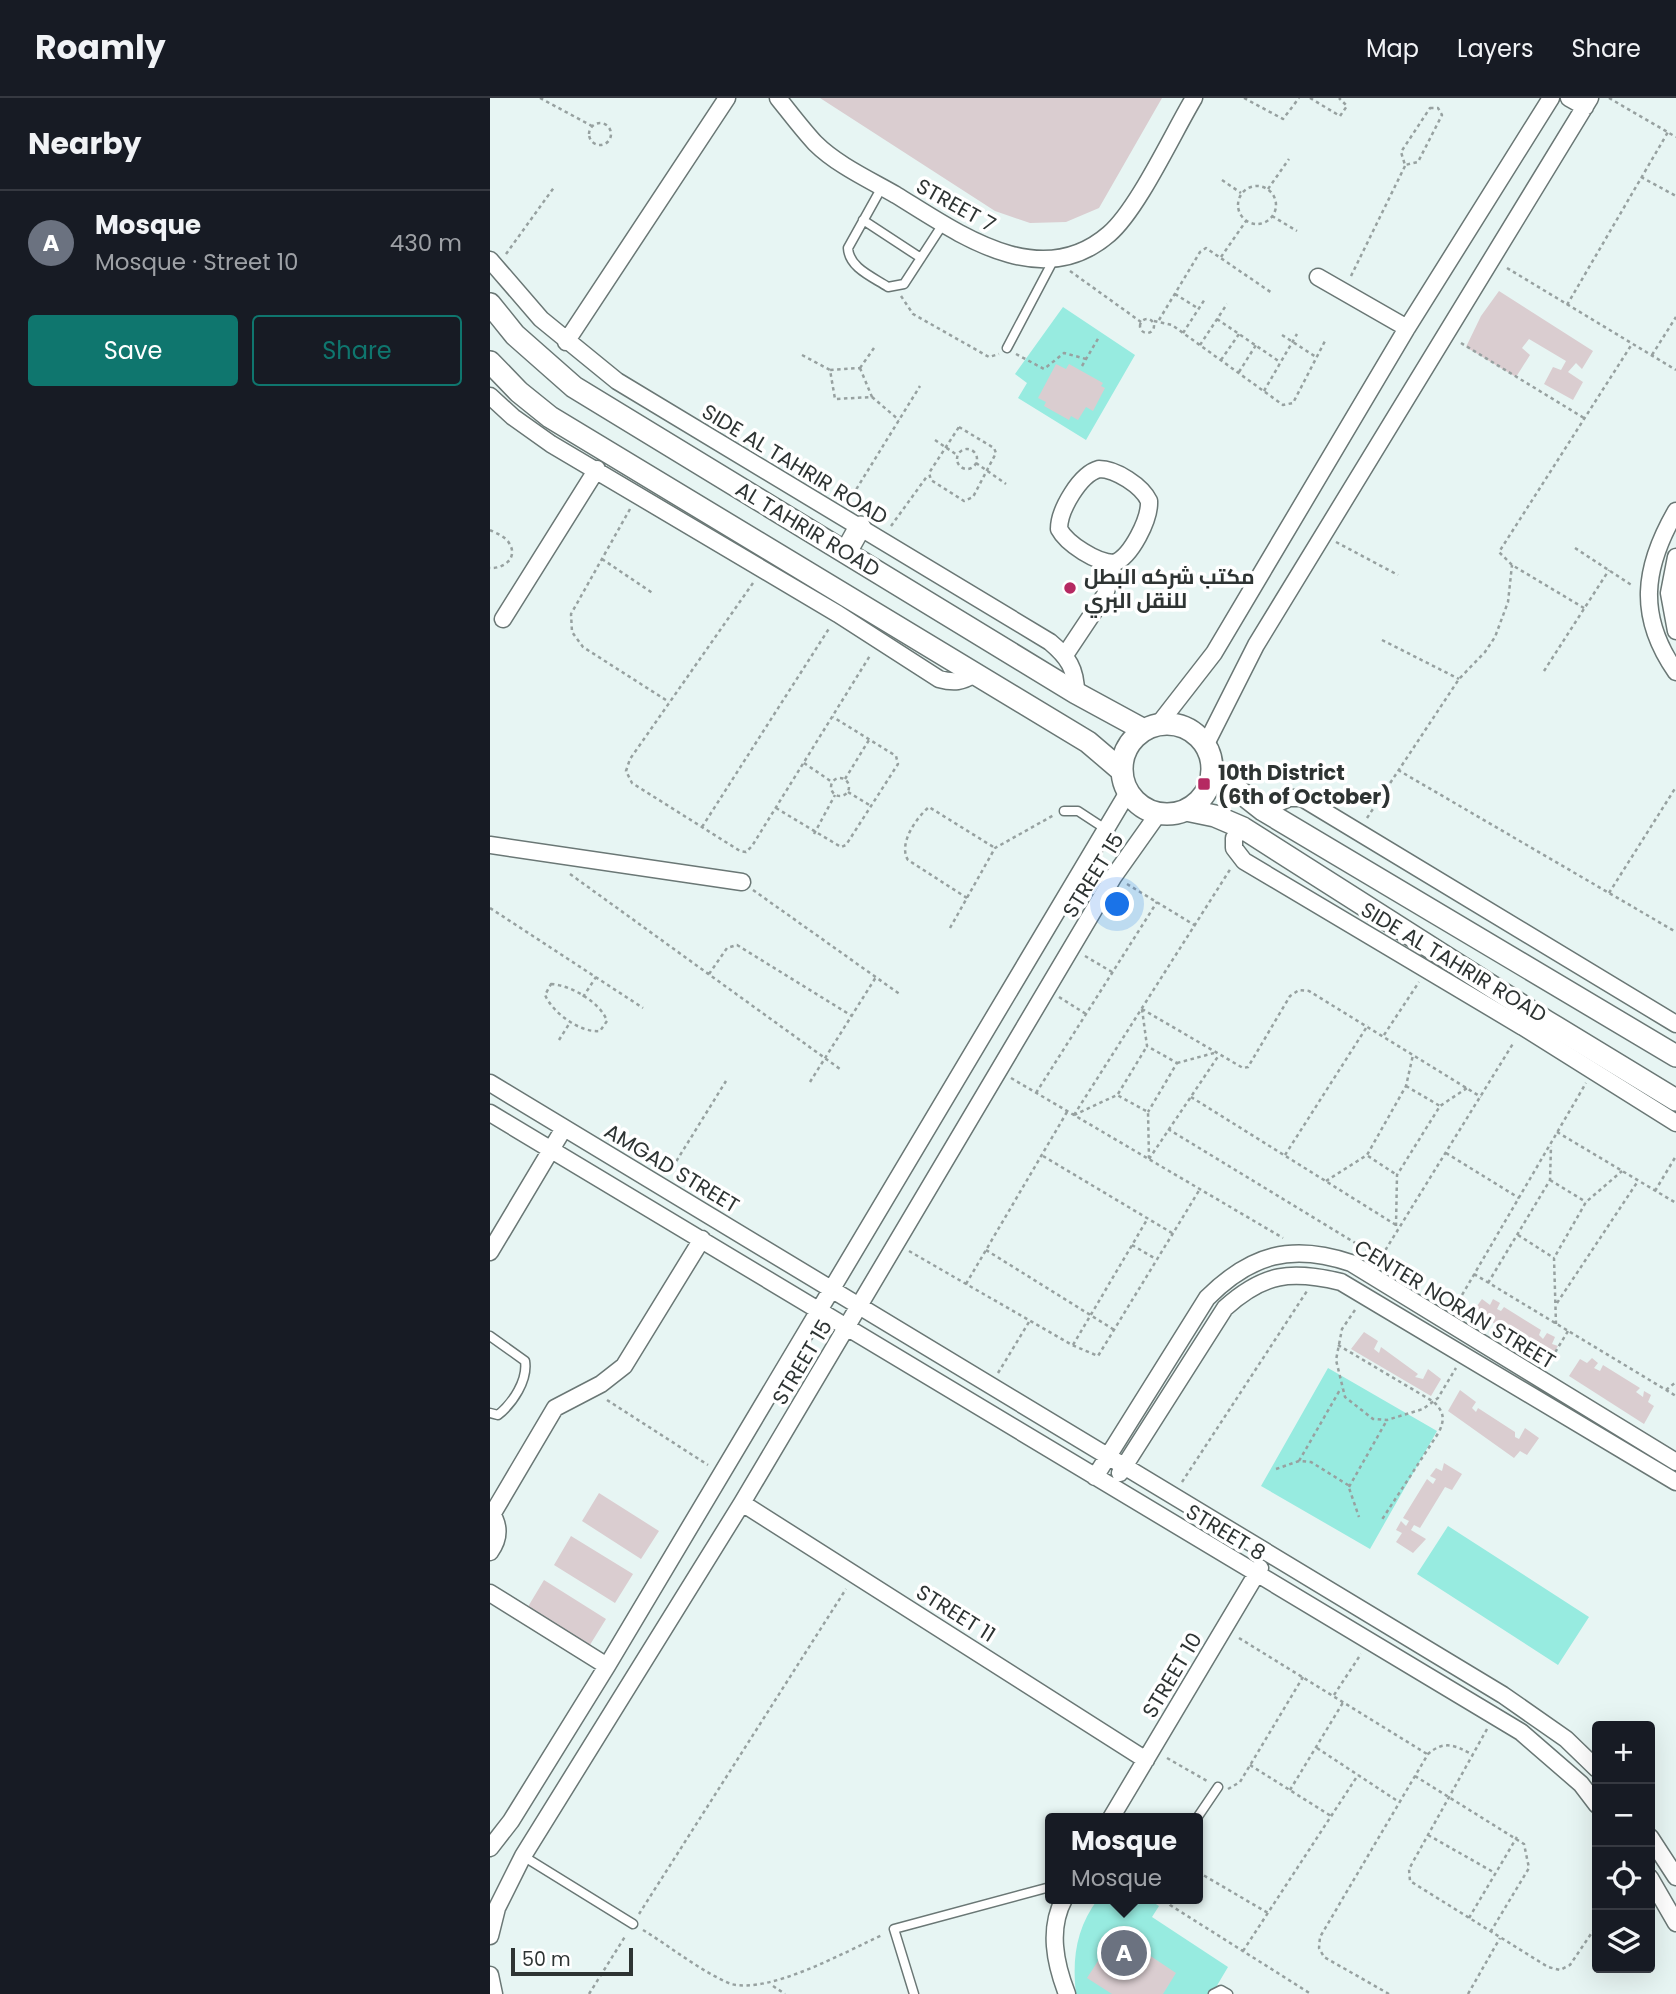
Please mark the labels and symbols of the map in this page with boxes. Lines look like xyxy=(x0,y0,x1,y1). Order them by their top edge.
street label: STREET 7 xyxy=(911,171,1001,239)
street label: SIDE AL TAHRIR ROAD xyxy=(698,399,892,529)
street label: AL TAHRIR ROAD xyxy=(731,476,885,582)
place label: مكتب شركه البطل للنقل البري xyxy=(1084,562,1255,618)
marker: مكتب شركه البطل للنقل البري xyxy=(1062,580,1078,596)
place label: 10th District (6th of October) xyxy=(1218,758,1391,811)
marker: 10th District (6th of October) xyxy=(1196,776,1212,792)
street label: STREET 15 xyxy=(1056,827,1130,923)
your location xyxy=(1100,887,1134,921)
street label: SIDE AL TAHRIR ROAD xyxy=(1356,895,1552,1029)
street label: AMGAD STREET xyxy=(599,1116,745,1220)
street label: CENTER NORAN STREET xyxy=(1349,1232,1561,1376)
street label: STREET 15 xyxy=(765,1314,839,1410)
street label: STREET 8 xyxy=(1181,1497,1271,1567)
street label: STREET 11 xyxy=(911,1577,1001,1649)
street label: STREET 10 xyxy=(1135,1627,1209,1723)
pin: A xyxy=(1101,1927,1147,1979)
scale bar xyxy=(511,1945,634,1977)

